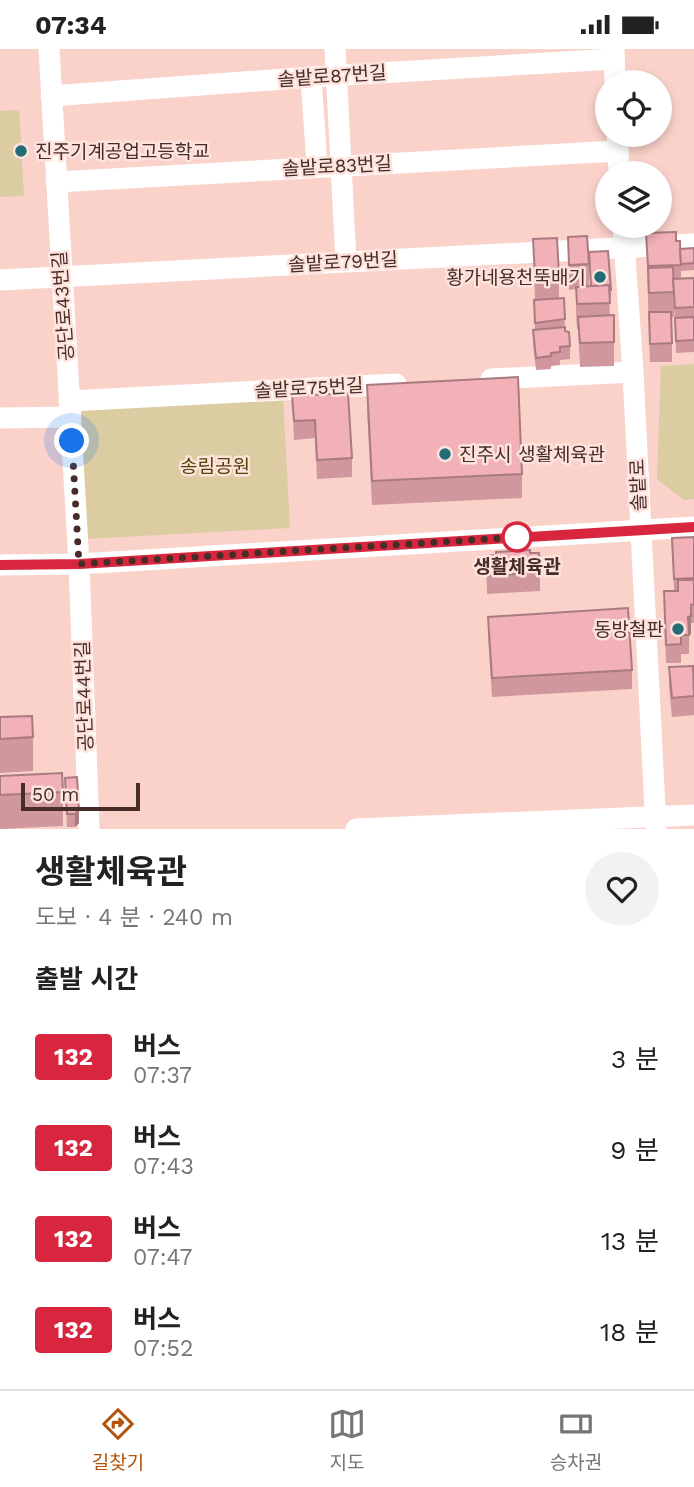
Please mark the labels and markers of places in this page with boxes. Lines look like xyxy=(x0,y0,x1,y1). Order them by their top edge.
place label: 진주기계공업고등학교 xyxy=(35,140,210,163)
marker: 진주기계공업고등학교 xyxy=(13,143,29,159)
place label: 황가네용천뚝배기 xyxy=(446,266,586,289)
marker: 황가네용천뚝배기 xyxy=(592,269,608,285)
place label: 진주시 생활체육관 xyxy=(459,443,605,466)
marker: 진주시 생활체육관 xyxy=(437,446,453,462)
marker: 생활체육관 xyxy=(502,522,532,552)
place label: 생활체육관 xyxy=(473,555,561,578)
place label: 동방철판 xyxy=(594,618,664,641)
marker: 동방철판 xyxy=(670,621,686,637)

